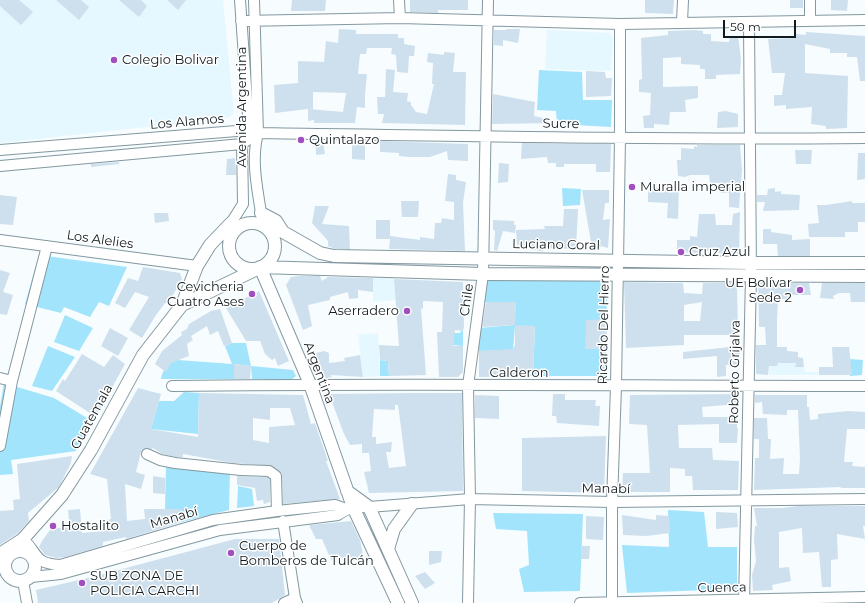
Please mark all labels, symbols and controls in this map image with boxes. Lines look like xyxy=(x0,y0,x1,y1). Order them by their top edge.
scale bar xyxy=(725,12,798,38)
text: 50 m xyxy=(730,19,761,34)
street label: Avenida Argentina xyxy=(234,46,250,168)
place label: Colegio Bolivar xyxy=(122,52,219,68)
marker: Colegio Bolivar xyxy=(109,55,119,65)
street label: Los Alamos xyxy=(149,111,225,133)
street label: Sucre xyxy=(542,116,580,132)
place label: Quintalazo xyxy=(309,132,379,148)
marker: Quintalazo xyxy=(296,135,306,145)
place label: Muralla imperial xyxy=(640,179,745,195)
marker: Muralla imperial xyxy=(627,182,637,192)
street label: Los Alelies xyxy=(66,228,134,252)
street label: Luciano Coral xyxy=(512,236,600,254)
place label: Cruz Azul xyxy=(689,244,750,260)
marker: Cruz Azul xyxy=(676,247,686,257)
street label: Ricardo Del Hierro xyxy=(595,265,613,385)
place label: UE Bolívar Sede 2 xyxy=(725,275,792,306)
place label: Cevicheria Cuatro Ases xyxy=(167,279,244,310)
street label: Chile xyxy=(457,283,477,317)
marker: UE Bolívar Sede 2 xyxy=(795,285,805,295)
marker: Cevicheria Cuatro Ases xyxy=(247,289,257,299)
place label: Aserradero xyxy=(328,303,399,319)
marker: Aserradero xyxy=(402,306,412,316)
street label: Roberto Grijalva xyxy=(726,320,744,424)
street label: Argentina xyxy=(300,340,338,406)
street label: Calderon xyxy=(490,365,548,381)
street label: Guatemala xyxy=(68,382,116,452)
street label: Manabí xyxy=(581,481,631,497)
street label: Manabí xyxy=(148,504,200,532)
place label: Hostalito xyxy=(61,518,119,534)
marker: Hostalito xyxy=(48,521,58,531)
place label: Cuerpo de Bomberos de Tulcán xyxy=(239,538,374,569)
marker: Cuerpo de Bomberos de Tulcán xyxy=(226,548,236,558)
place label: SUB ZONA DE POLICIA CARCHI xyxy=(90,568,199,599)
marker: SUB ZONA DE POLICIA CARCHI xyxy=(77,578,87,588)
street label: Cuenca xyxy=(697,580,747,596)

